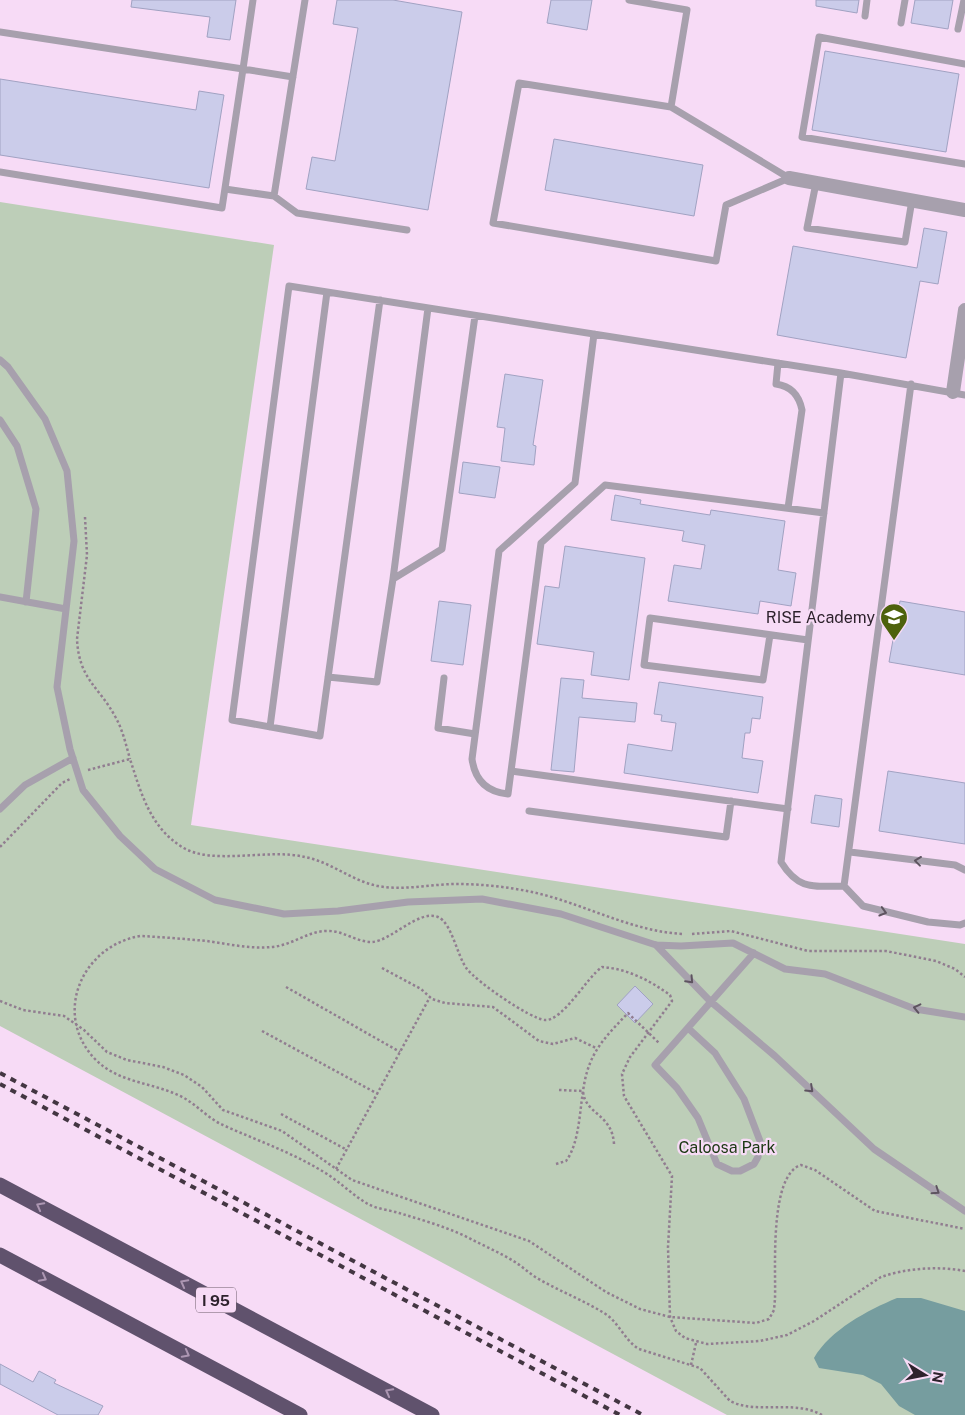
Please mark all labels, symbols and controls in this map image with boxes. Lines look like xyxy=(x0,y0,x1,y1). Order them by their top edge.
school or university icon: RISE Academy xyxy=(879,602,909,641)
place label: RISE Academy xyxy=(766,608,875,627)
one-way arrow xyxy=(913,856,921,867)
one-way arrow xyxy=(879,907,887,917)
one-way arrow xyxy=(684,974,693,983)
one-way arrow xyxy=(913,1004,922,1014)
one-way arrow xyxy=(804,1083,813,1092)
park label: Caloosa Park xyxy=(678,1138,776,1157)
one-way arrow xyxy=(930,1185,940,1194)
one-way arrow xyxy=(36,1202,45,1212)
one-way arrow xyxy=(38,1272,47,1282)
one-way arrow xyxy=(180,1279,189,1289)
road number: I 95 xyxy=(196,1288,236,1312)
one-way arrow xyxy=(181,1348,190,1358)
north arrow xyxy=(900,1350,950,1400)
text: N xyxy=(929,1370,947,1384)
one-way arrow xyxy=(385,1388,394,1398)

